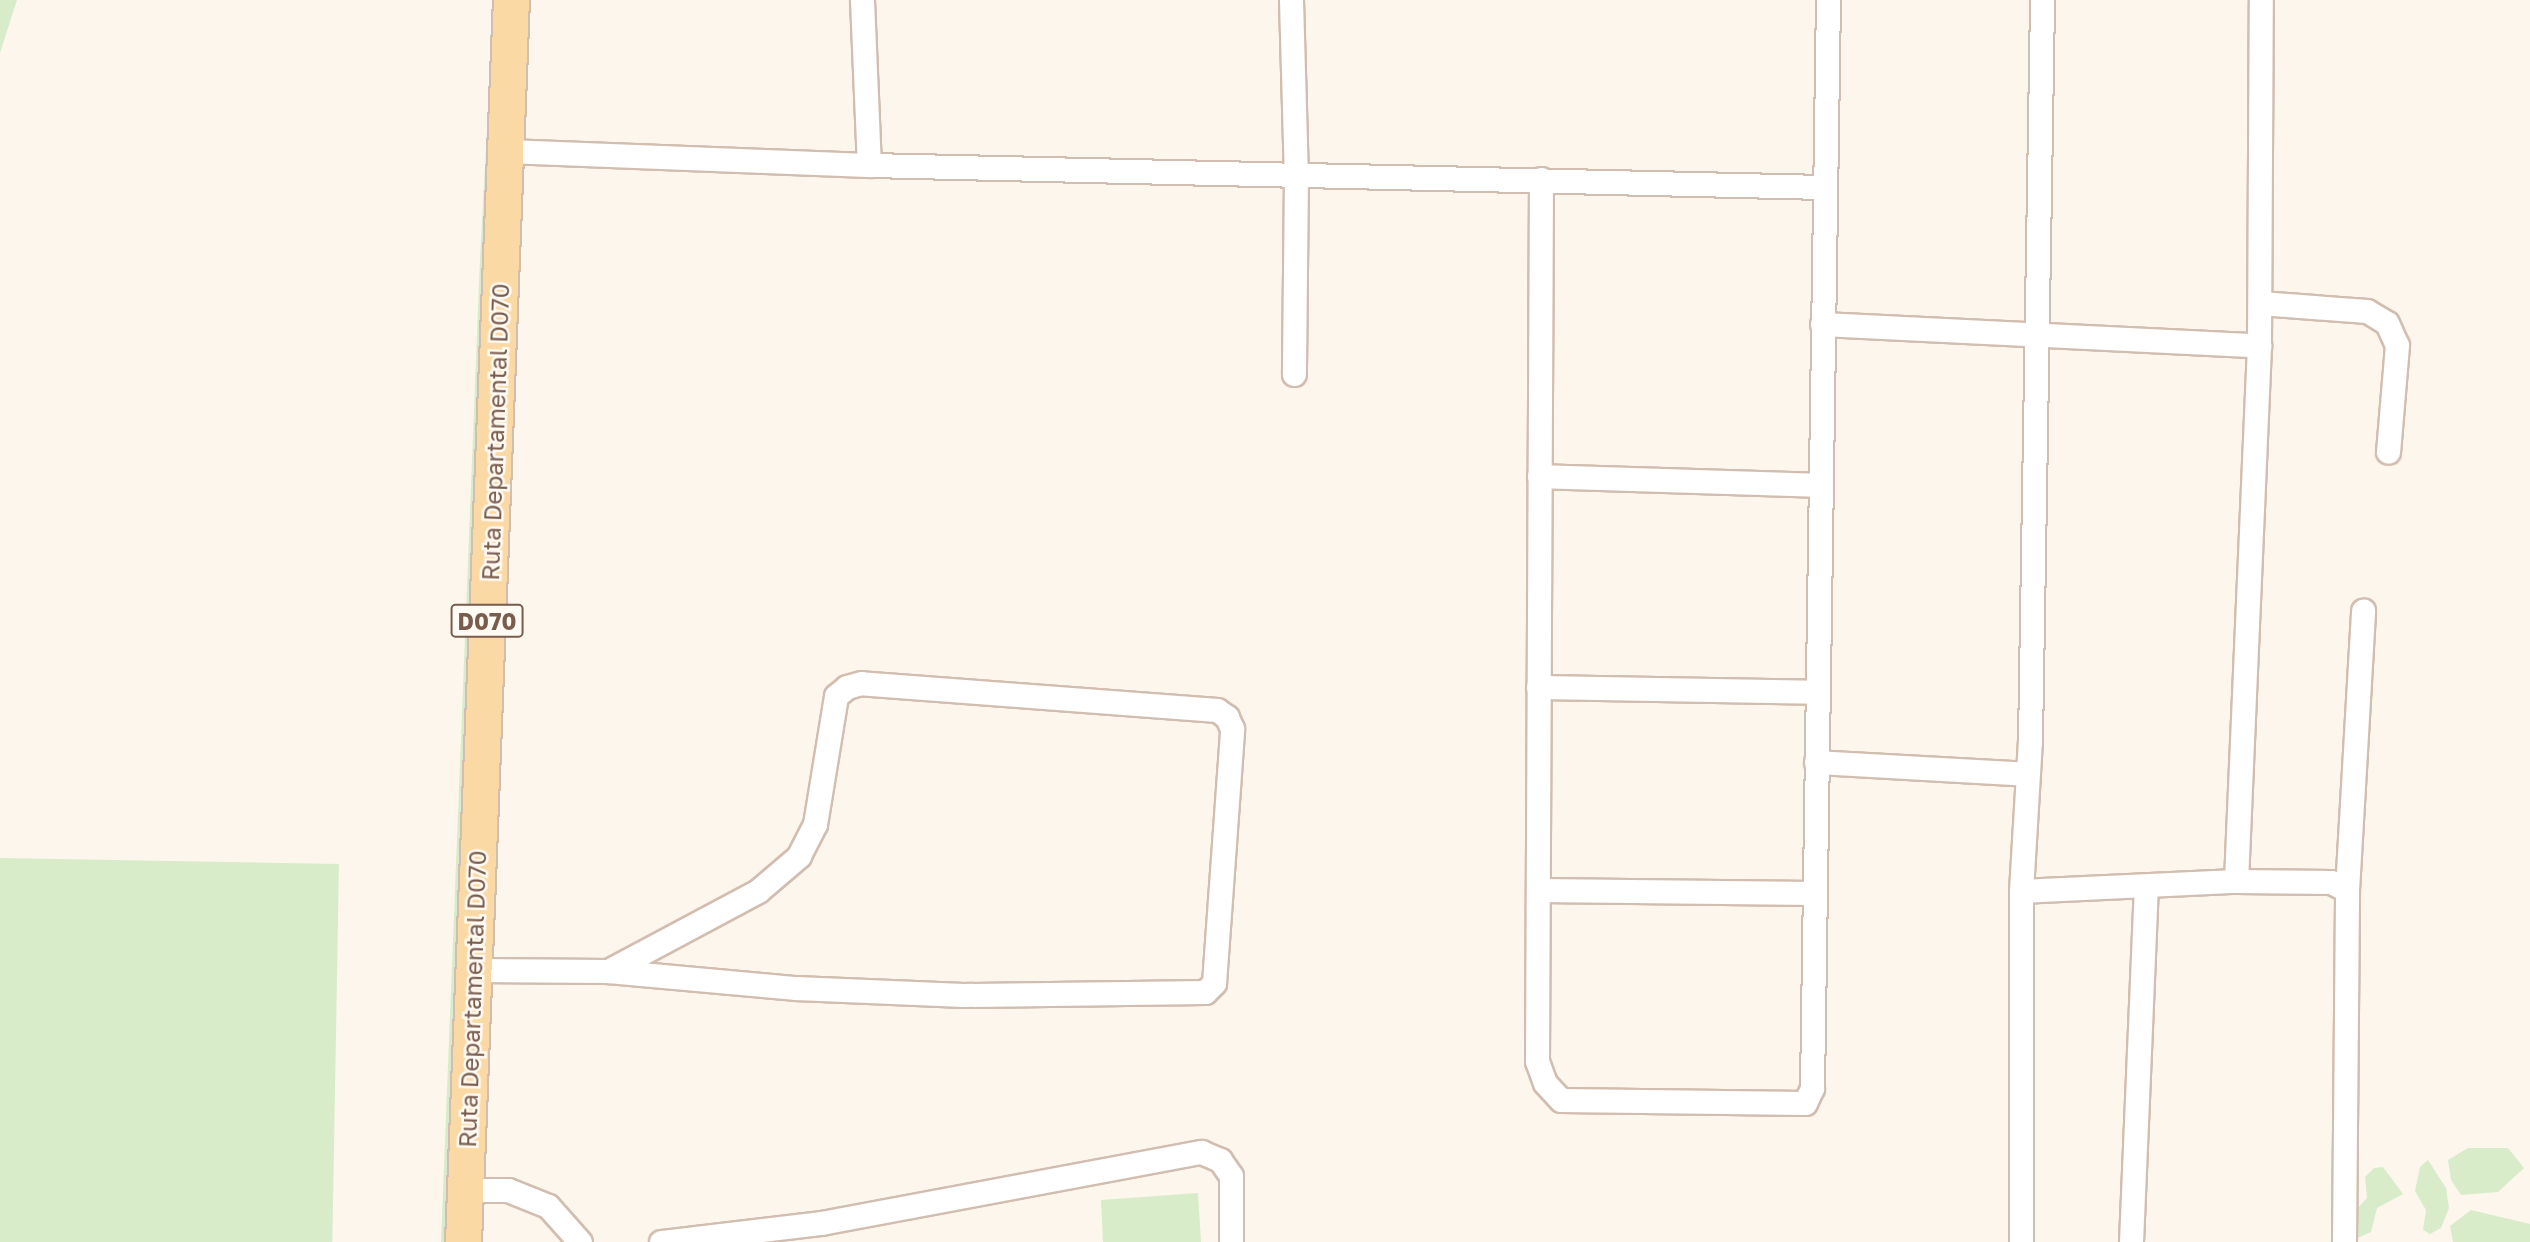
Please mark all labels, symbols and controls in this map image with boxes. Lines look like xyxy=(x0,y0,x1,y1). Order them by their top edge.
street label: Ruta Departamental D070 xyxy=(475,283,515,581)
road number: D070 xyxy=(450,601,524,640)
street label: Ruta Departamental D070 xyxy=(452,850,492,1148)

